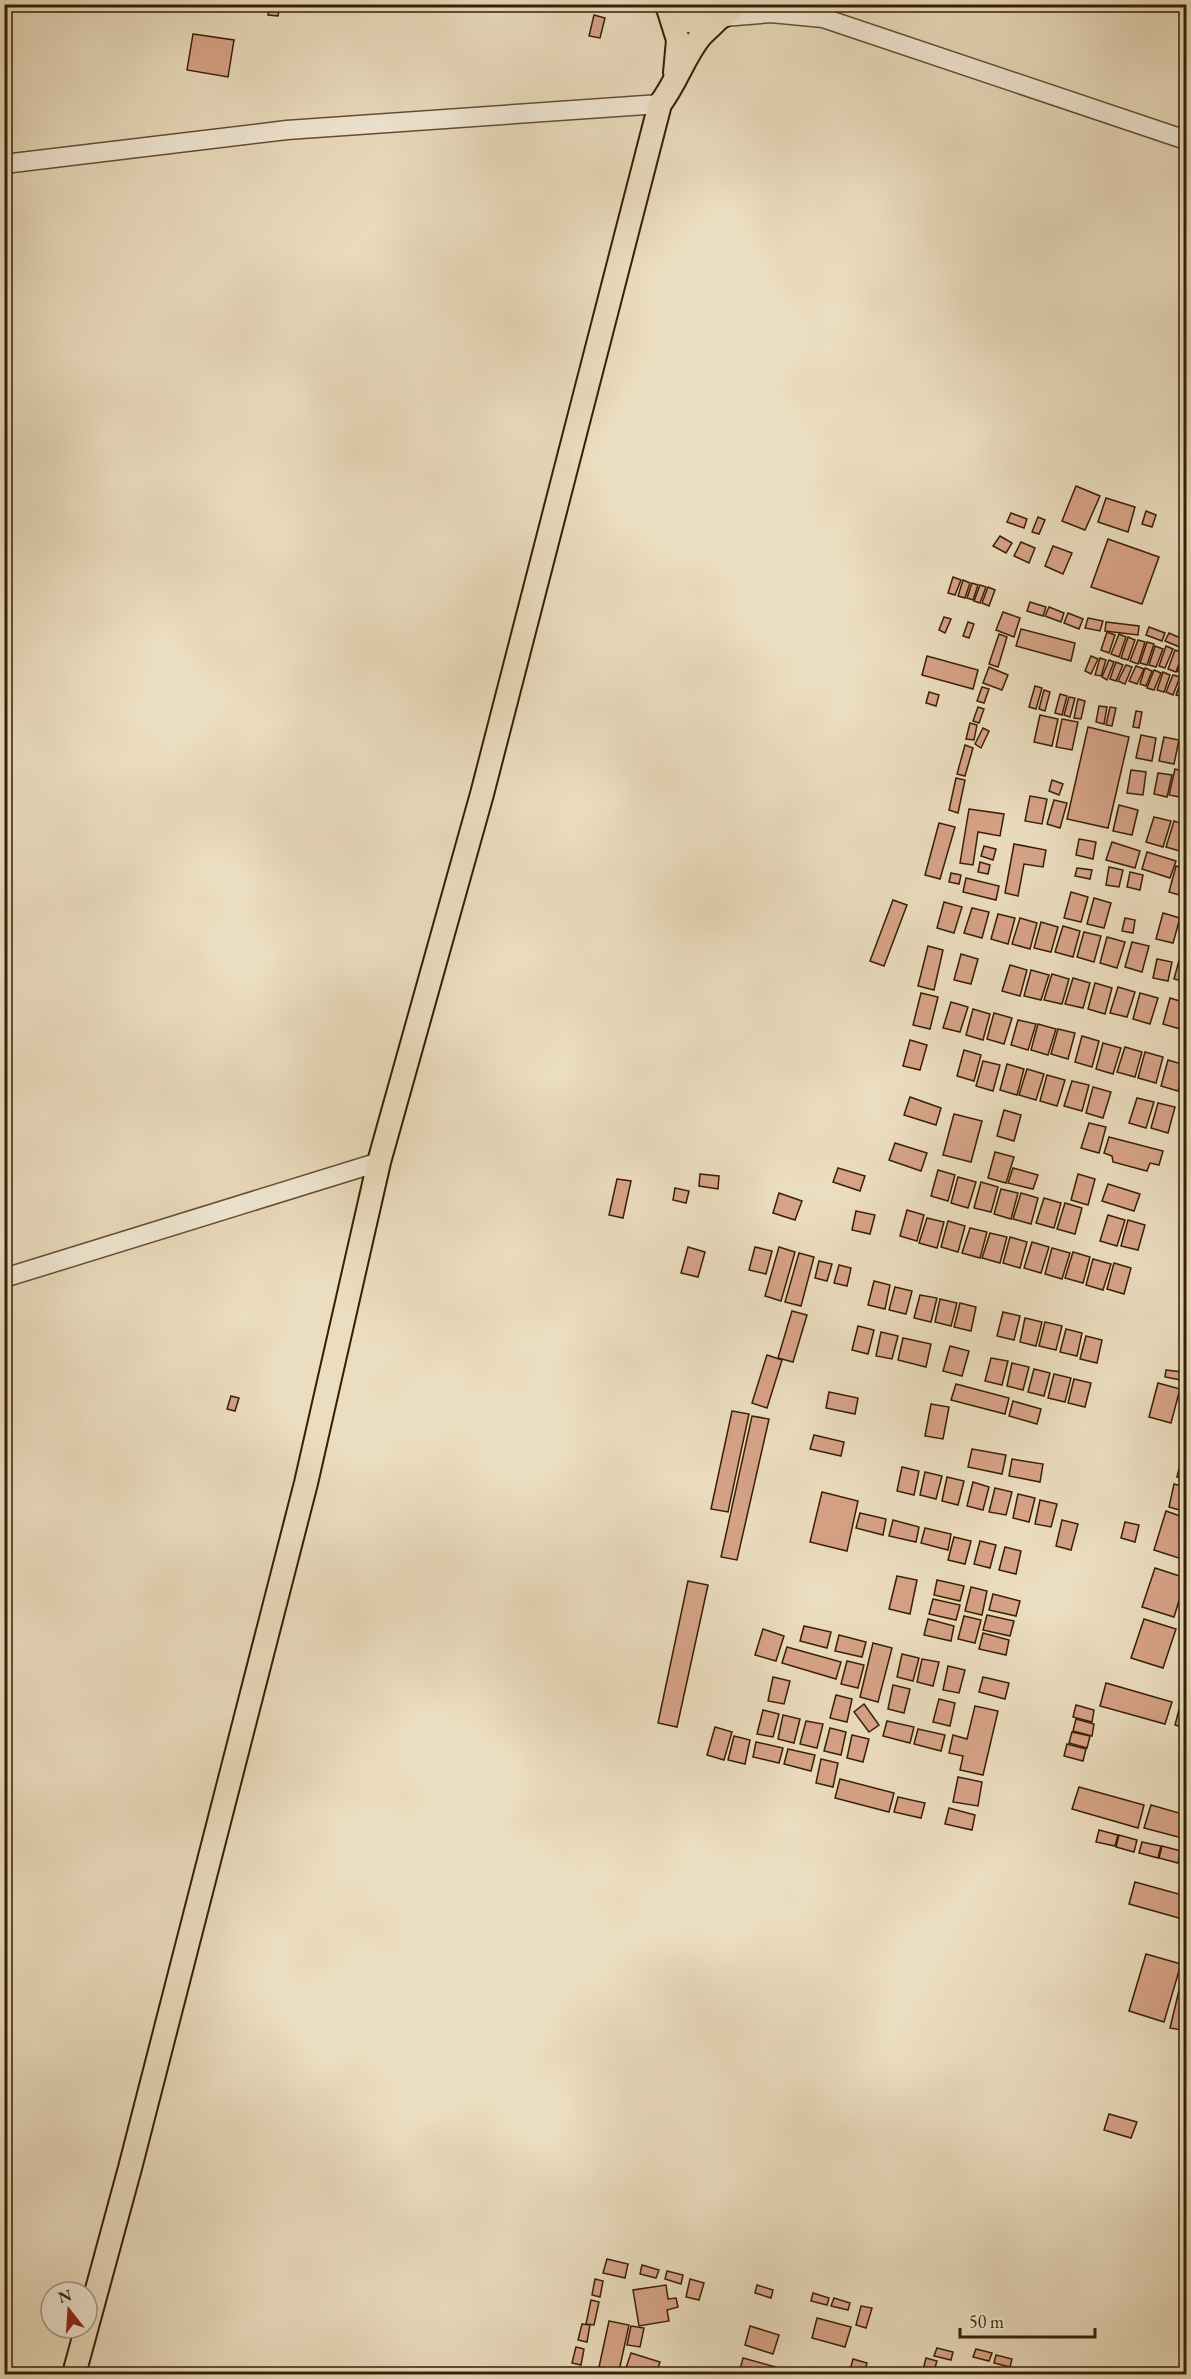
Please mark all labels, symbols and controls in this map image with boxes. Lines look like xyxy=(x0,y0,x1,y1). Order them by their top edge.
north arrow xyxy=(39,2280,99,2340)
text: N xyxy=(55,2284,74,2308)
scale bar xyxy=(960,2301,1095,2339)
text: 50 m xyxy=(969,2310,1004,2333)

